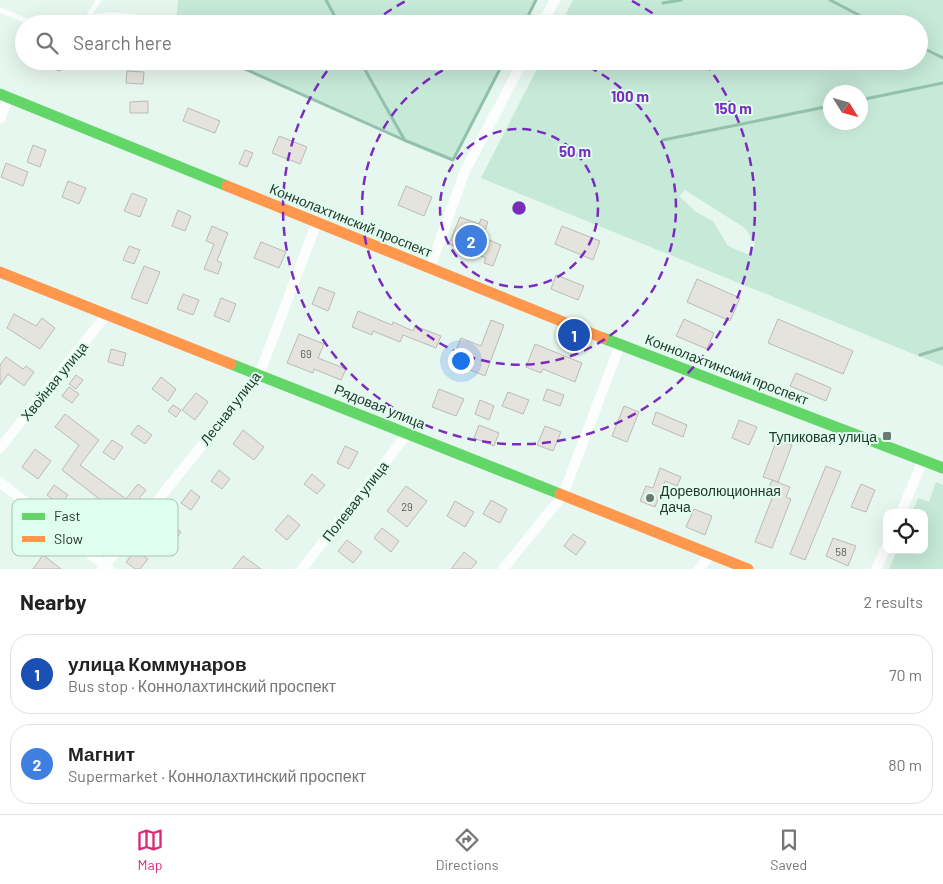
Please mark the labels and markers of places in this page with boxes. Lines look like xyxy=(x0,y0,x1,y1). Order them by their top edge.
centre of rings xyxy=(510,199,528,217)
pin: 2 xyxy=(455,222,487,260)
pin: 1 xyxy=(558,316,590,354)
place label: Тупиковая улица xyxy=(769,428,877,445)
marker: Тупиковая улица xyxy=(881,430,893,442)
place label: Дореволюционная дача xyxy=(660,482,781,515)
marker: Дореволюционная дача xyxy=(644,492,656,504)

